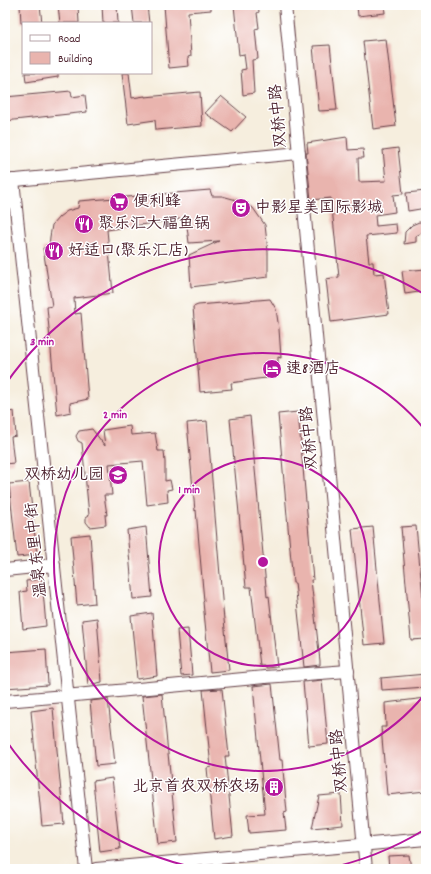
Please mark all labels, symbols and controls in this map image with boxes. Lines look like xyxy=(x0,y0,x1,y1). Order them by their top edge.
legend xyxy=(22,22,152,74)
text: Road xyxy=(58,31,80,48)
text: Building xyxy=(58,51,93,68)
street label: 双桥中路 xyxy=(265,83,293,149)
supermarket icon: 便利蜂 xyxy=(108,191,130,213)
place label: 便利蜂 xyxy=(133,191,181,214)
theatre icon: 中影星美国际影城 xyxy=(230,197,252,219)
place label: 中影星美国际影城 xyxy=(255,197,383,220)
restaurant icon: 聚乐汇大福鱼锅 xyxy=(73,213,95,235)
place label: 聚乐汇大福鱼锅 xyxy=(98,213,210,236)
restaurant icon: 好适口(聚乐汇店) xyxy=(43,240,65,262)
place label: 好适口(聚乐汇店) xyxy=(68,240,188,263)
text: 3 min xyxy=(30,334,54,351)
hotel icon: 速8酒店 xyxy=(261,358,283,380)
place label: 速8酒店 xyxy=(286,358,340,381)
street label: 双桥中路 xyxy=(296,405,324,471)
text: 2 min xyxy=(103,407,127,424)
place label: 双桥幼儿园 xyxy=(24,464,104,487)
school or university icon: 双桥幼儿园 xyxy=(107,464,129,486)
text: 1 min xyxy=(178,482,200,499)
street label: 温泉东里中街 xyxy=(21,501,53,599)
centre of rings xyxy=(256,555,270,569)
street label: 双桥中路 xyxy=(326,728,354,794)
place label: 北京首农双桥农场 xyxy=(132,776,260,799)
building icon: 北京首农双桥农场 xyxy=(263,776,285,798)

